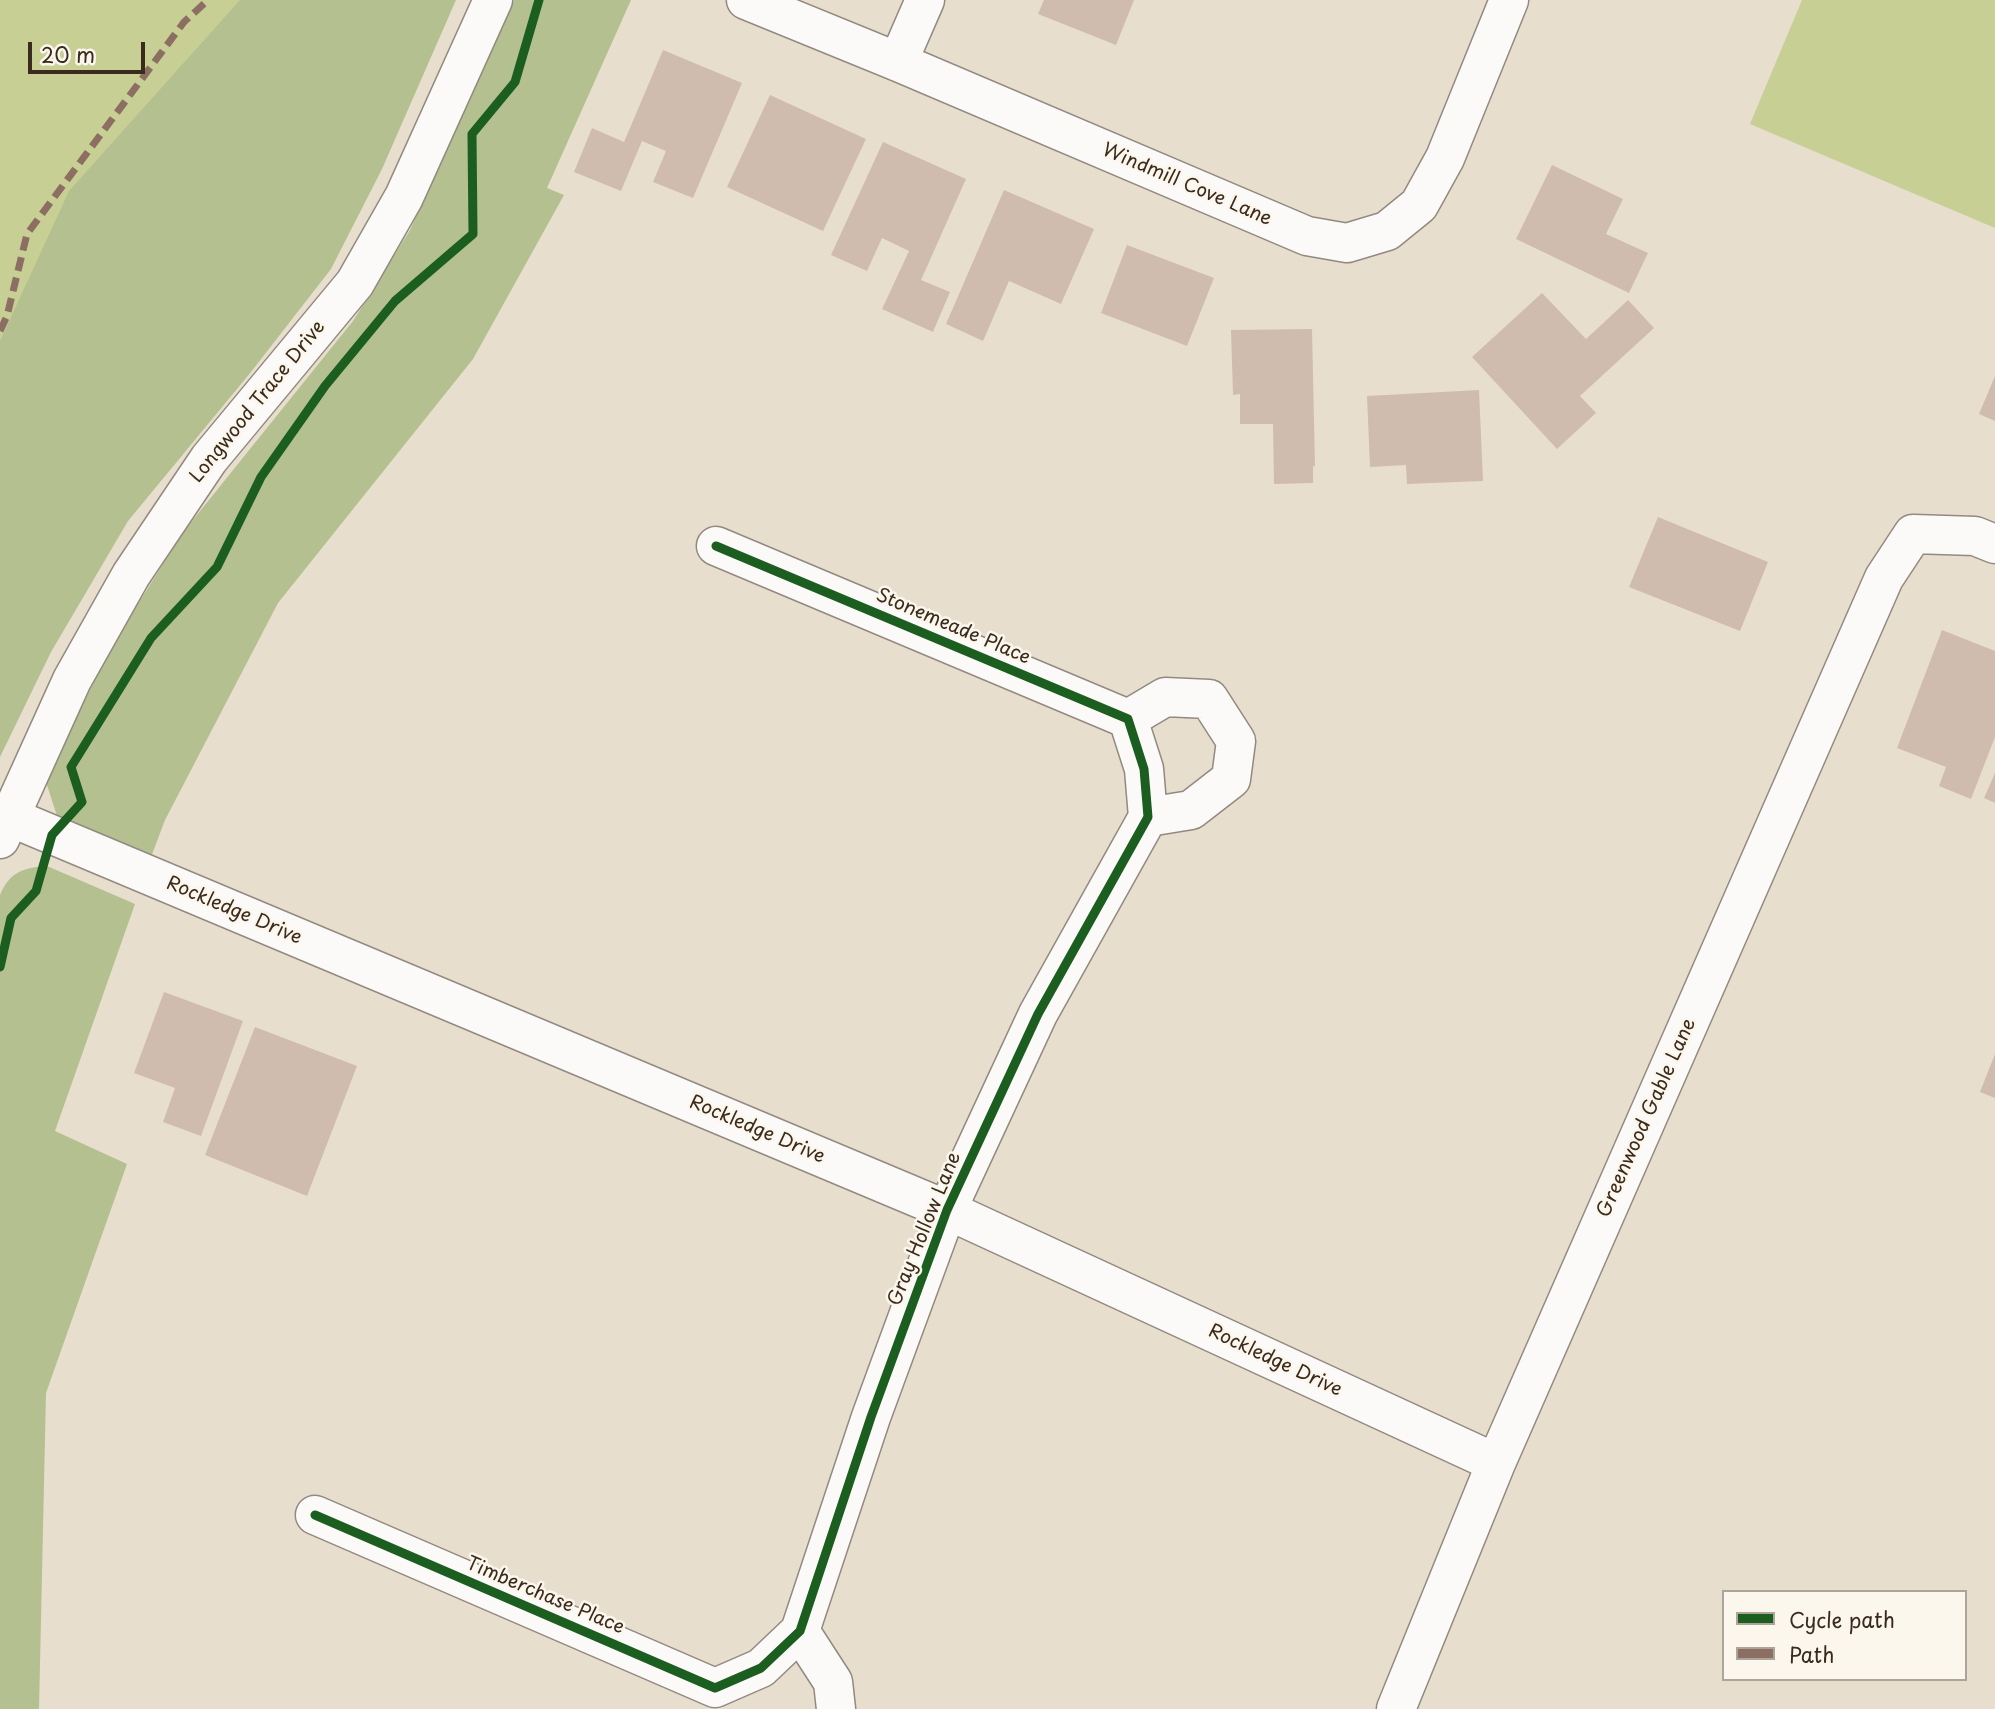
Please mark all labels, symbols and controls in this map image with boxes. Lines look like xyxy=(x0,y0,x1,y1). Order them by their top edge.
scale bar xyxy=(32,28,149,72)
text: 20 m xyxy=(41,38,95,70)
street label: Windmill Cove Lane xyxy=(1099,139,1275,231)
street label: Longwood Trace Drive xyxy=(186,316,330,488)
street label: Stonemeade Place xyxy=(872,584,1034,670)
street label: Rockledge Drive xyxy=(163,872,305,950)
street label: Greenwood Gable Lane xyxy=(1593,1015,1701,1221)
street label: Rockledge Drive xyxy=(686,1091,828,1169)
street label: Gray Hollow Lane xyxy=(884,1149,966,1309)
street label: Rockledge Drive xyxy=(1205,1320,1345,1402)
street label: Timberchase Place xyxy=(463,1552,627,1640)
legend xyxy=(1722,1590,1967,1681)
text: Cycle path xyxy=(1789,1603,1895,1635)
text: Path xyxy=(1789,1638,1834,1670)

